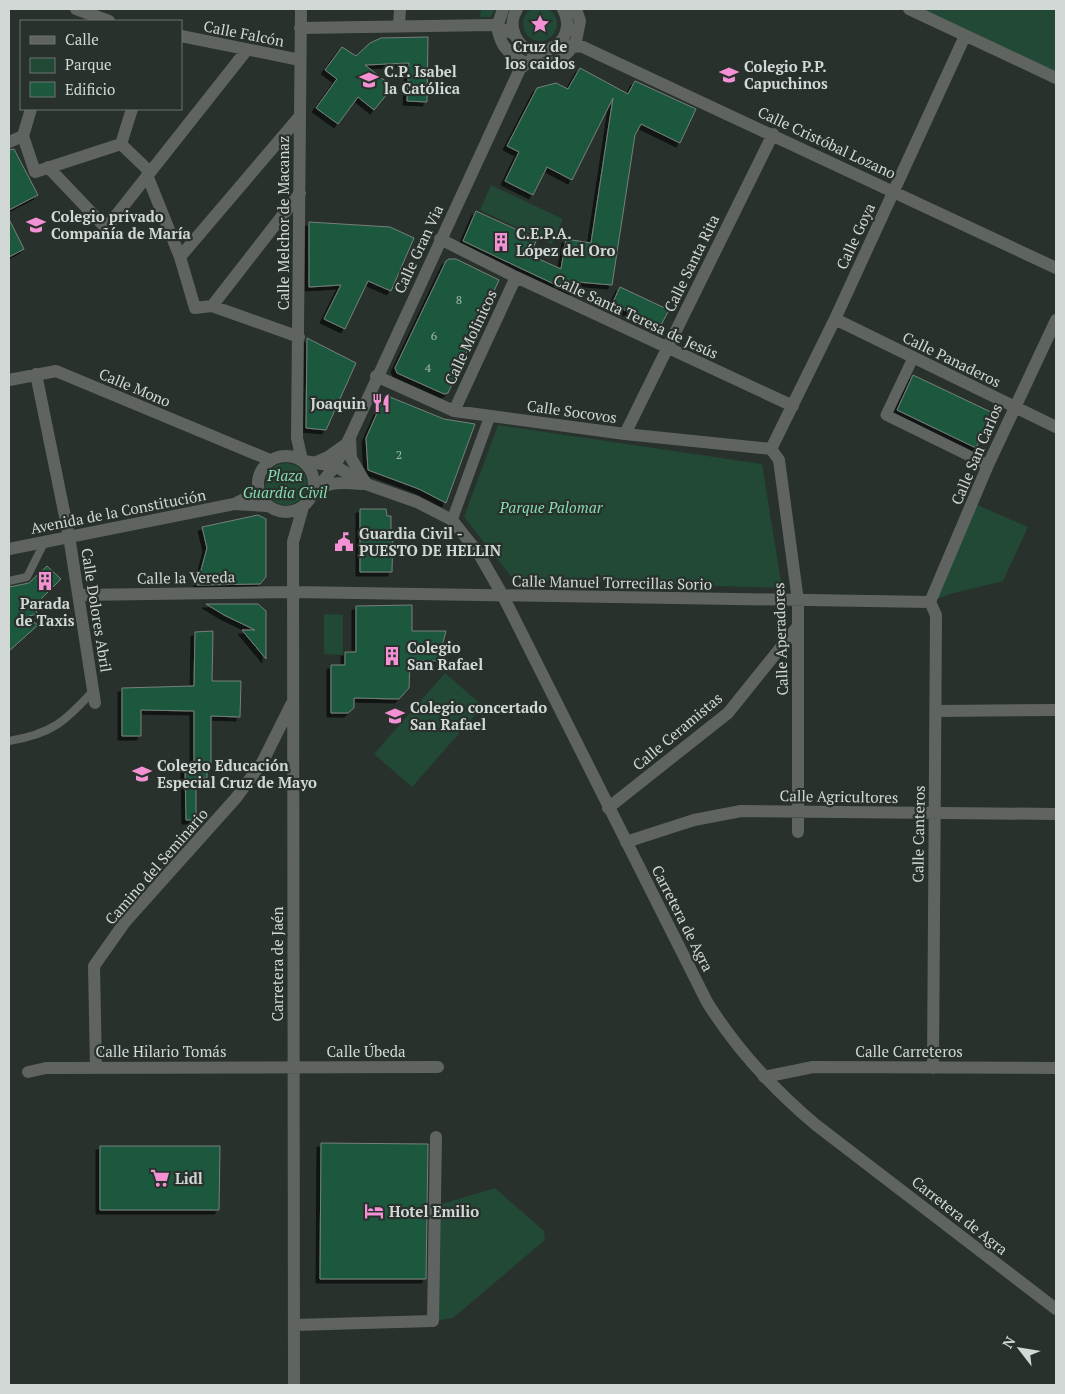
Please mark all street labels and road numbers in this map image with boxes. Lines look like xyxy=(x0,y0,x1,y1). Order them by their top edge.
street label: Calle Falcón xyxy=(202,15,286,51)
street label: Calle Cristóbal Lozano xyxy=(755,101,899,183)
street label: Calle Melchor de Macanaz xyxy=(273,136,293,310)
street label: Calle Goya xyxy=(831,199,879,272)
street label: Calle Gran Via xyxy=(389,201,447,297)
street label: Calle Santa Rita xyxy=(659,211,723,315)
street label: Calle Santa Teresa de Jesús xyxy=(550,269,722,363)
street label: Calle Molinicos xyxy=(439,286,501,388)
street label: Calle Panaderos xyxy=(900,327,1004,391)
street label: Calle Mono xyxy=(96,363,174,411)
street label: Calle Socovos xyxy=(526,395,618,427)
street label: Calle San Carlos xyxy=(946,400,1006,508)
street label: Avenida de la Constitución xyxy=(29,484,207,538)
street label: Calle Dolores Abril xyxy=(77,546,117,674)
street label: Calle la Vereda xyxy=(137,566,236,588)
street label: Calle Manuel Torrecillas Sorio xyxy=(512,570,712,594)
street label: Calle Aperadores xyxy=(768,582,792,696)
street label: Calle Ceramistas xyxy=(628,688,726,774)
street label: Calle Agricultores xyxy=(779,785,899,807)
street label: Calle Canteros xyxy=(907,785,929,883)
street label: Camino del Seminario xyxy=(100,804,212,928)
street label: Carretera de Agra xyxy=(648,862,719,975)
street label: Carretera de Jaén xyxy=(267,906,287,1022)
street label: Calle Hilario Tomás xyxy=(96,1041,226,1061)
street label: Calle Úbeda xyxy=(326,1041,406,1061)
street label: Calle Carreteros xyxy=(855,1041,963,1061)
street label: Carretera de Agra xyxy=(908,1171,1012,1259)

